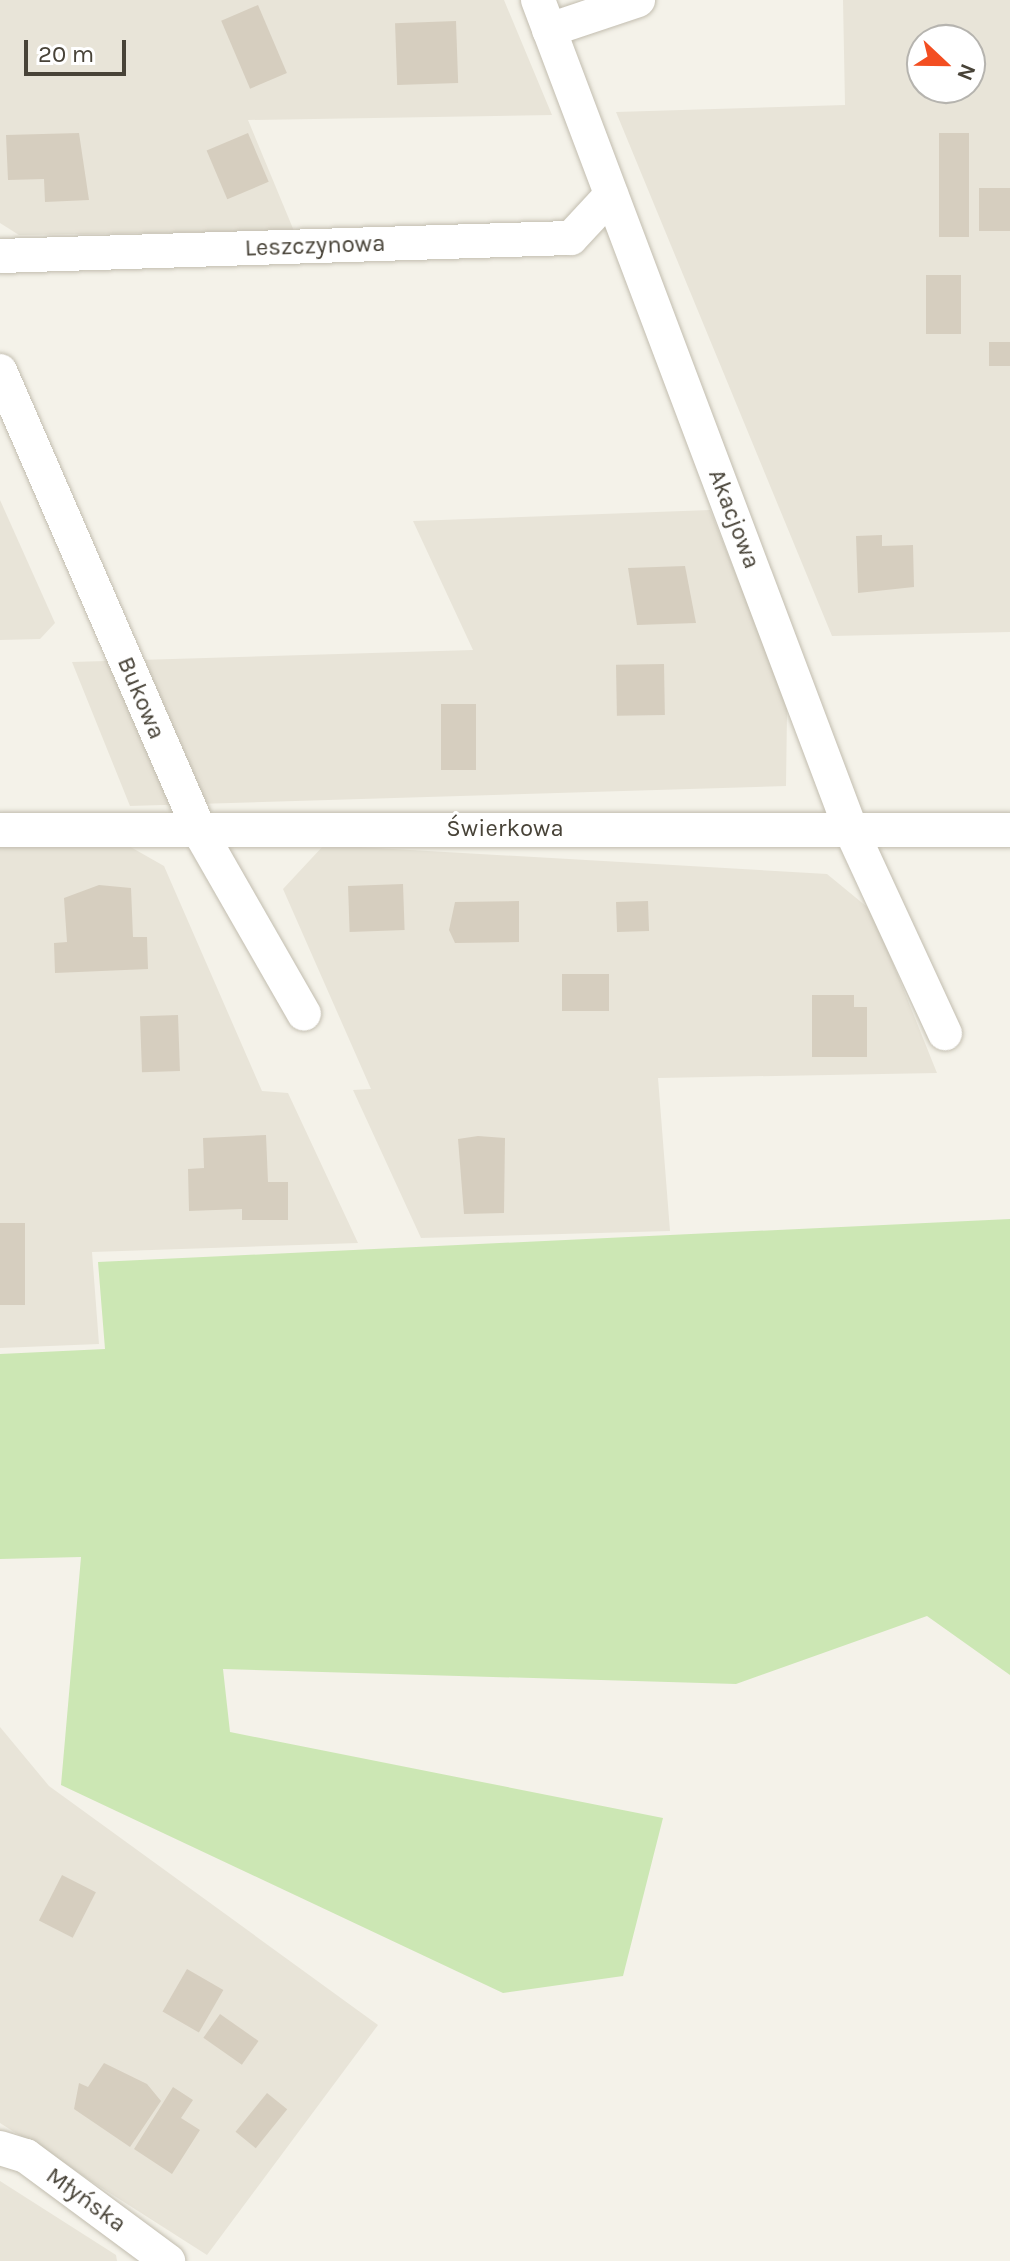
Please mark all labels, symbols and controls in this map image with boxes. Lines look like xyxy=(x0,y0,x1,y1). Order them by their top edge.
scale bar xyxy=(28,24,130,74)
north arrow xyxy=(906,24,986,104)
text: 20 m xyxy=(38,40,94,68)
text: N xyxy=(951,60,981,84)
street label: Leszczynowa xyxy=(244,229,386,263)
street label: Akacjowa xyxy=(702,465,766,573)
street label: Bukowa xyxy=(111,652,171,744)
street label: Świerkowa xyxy=(446,815,564,843)
street label: Młyńska xyxy=(40,2161,132,2239)

